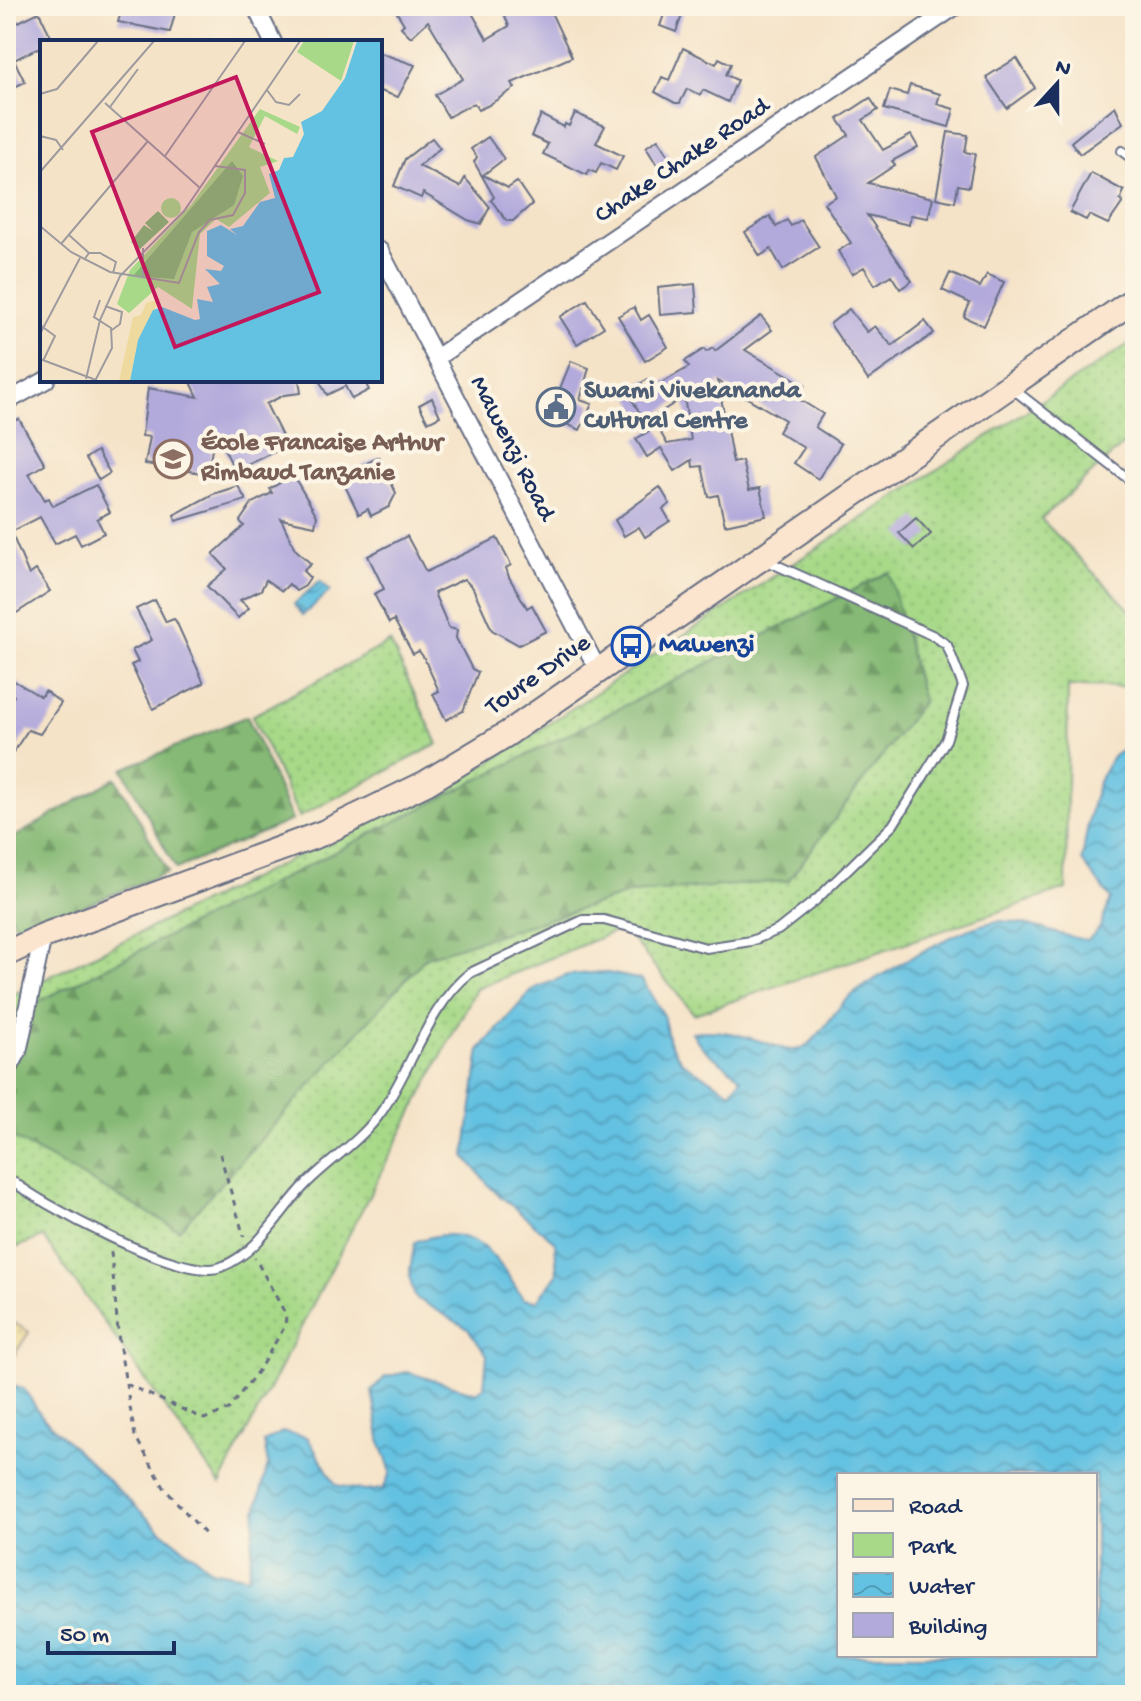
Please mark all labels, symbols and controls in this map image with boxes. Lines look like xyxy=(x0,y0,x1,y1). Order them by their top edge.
inset map xyxy=(40,40,382,382)
north arrow xyxy=(1017,44,1097,124)
text: N xyxy=(1051,54,1074,84)
street label: Chake Chake Road xyxy=(590,91,778,232)
street label: Mawenzi Road xyxy=(461,371,562,528)
place label: Swami Vivekananda Cultural Centre xyxy=(584,377,802,438)
public building icon: Swami Vivekananda Cultural Centre xyxy=(535,386,577,428)
place label: École Francaise Arthur Rimbaud Tanzanie xyxy=(200,429,446,490)
school or university icon: École Francaise Arthur Rimbaud Tanzanie xyxy=(152,438,194,480)
bus stop icon: Mawenzi xyxy=(610,625,652,667)
street label: Toure Drive xyxy=(479,628,598,725)
place label: Mawenzi xyxy=(659,631,755,662)
legend xyxy=(837,1473,1097,1657)
text: Road xyxy=(909,1494,963,1523)
text: Park xyxy=(908,1534,957,1563)
text: Water xyxy=(909,1574,976,1603)
scale bar xyxy=(48,1605,174,1655)
text: Building xyxy=(908,1614,987,1643)
text: 50 m xyxy=(60,1622,109,1651)

